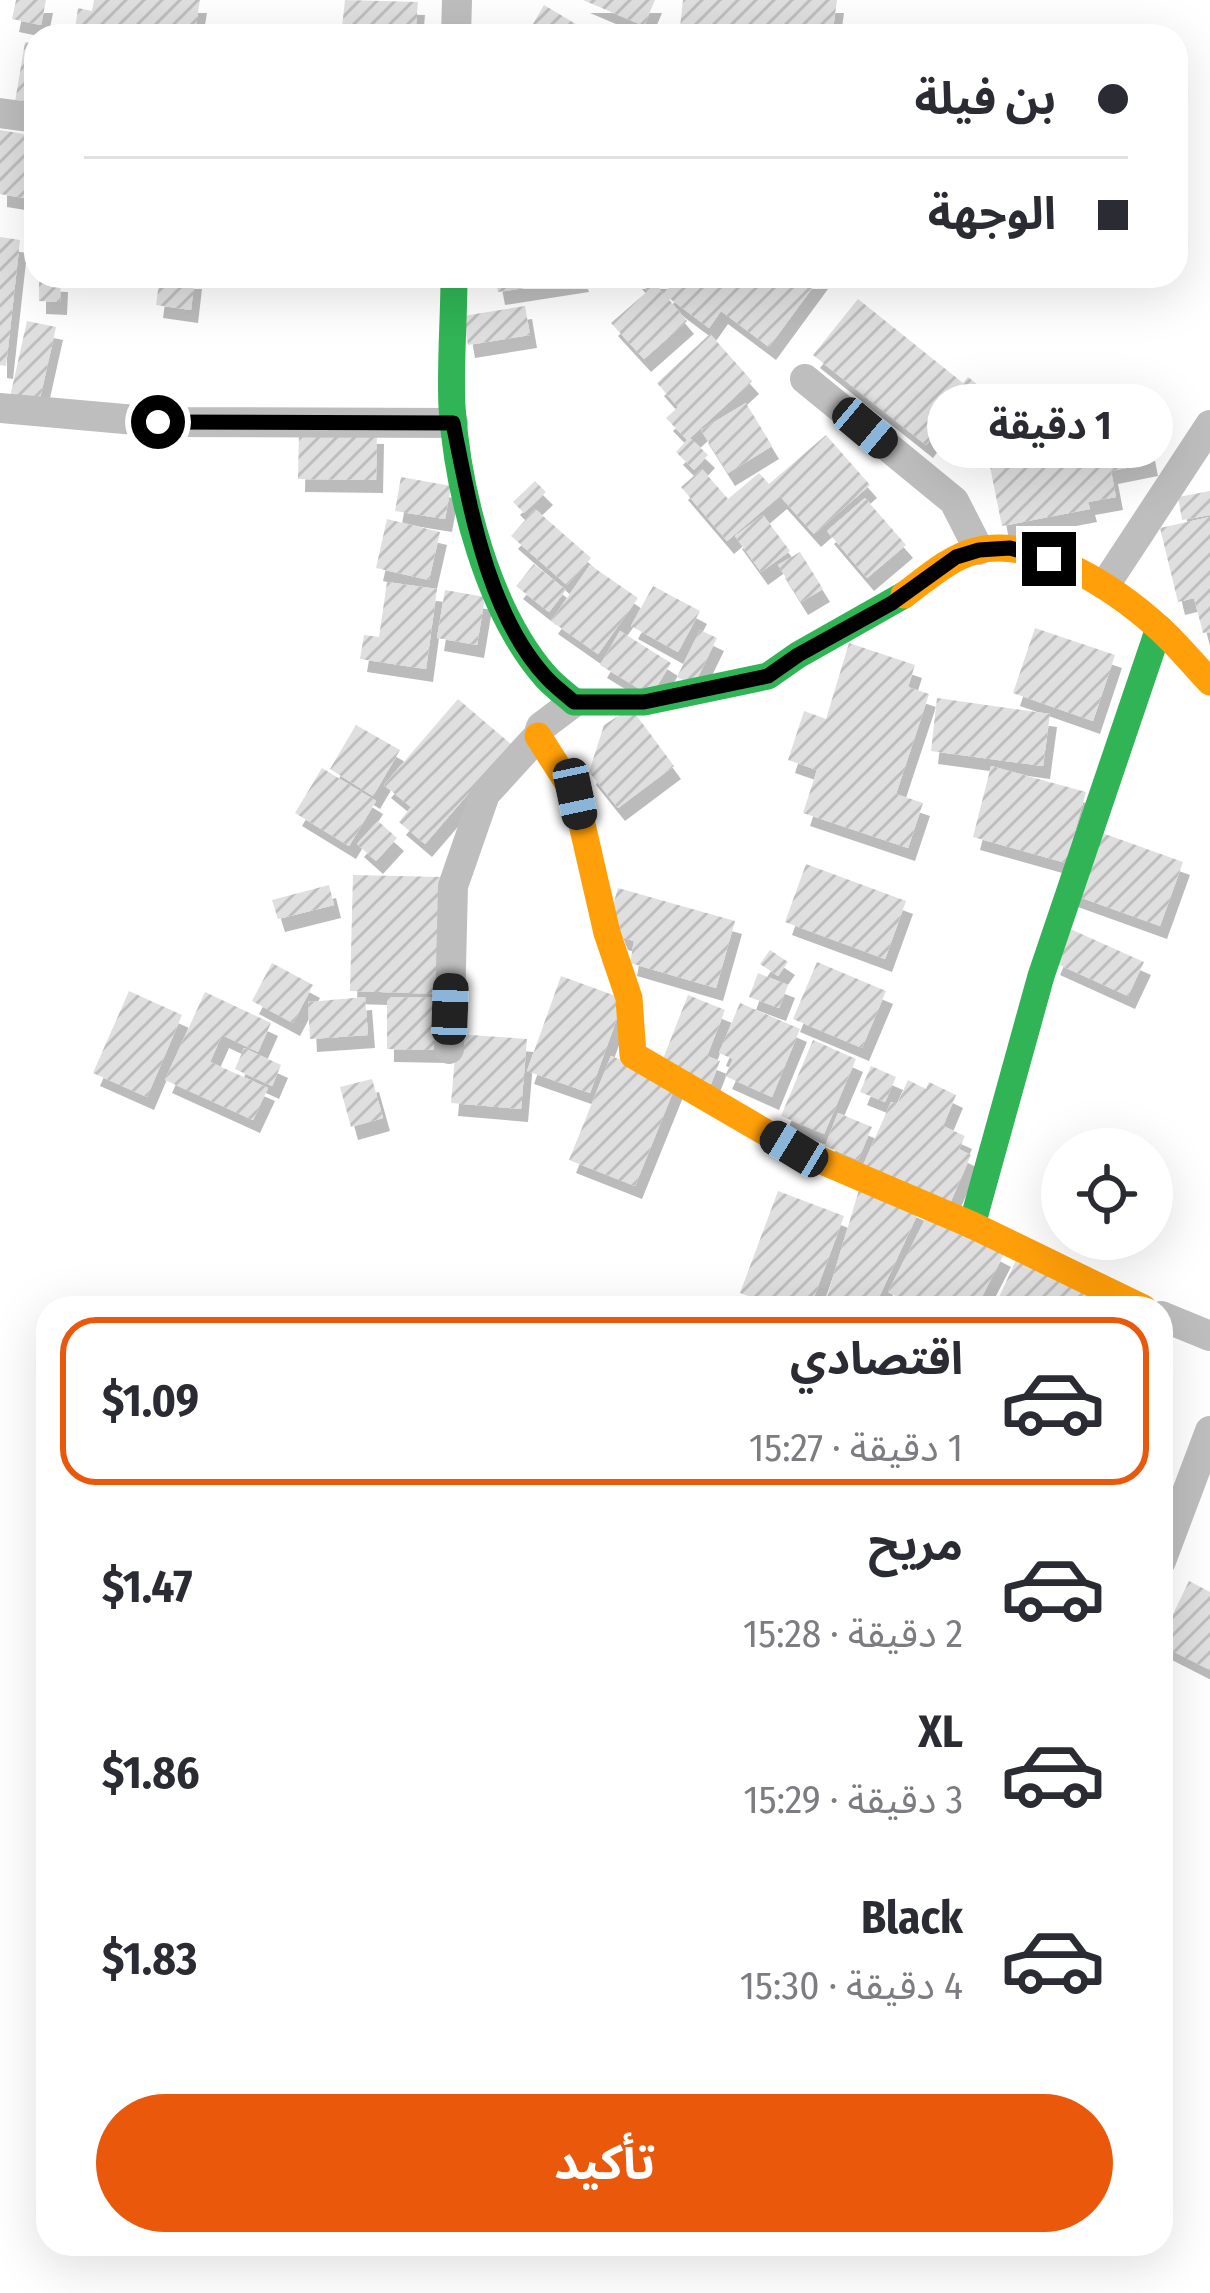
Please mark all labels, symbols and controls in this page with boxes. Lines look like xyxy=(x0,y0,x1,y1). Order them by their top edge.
text: بن فيلة xyxy=(915,72,1056,126)
text: الوجهة xyxy=(928,187,1056,241)
callout: 1 دقيقة xyxy=(926,385,1172,469)
car xyxy=(826,391,904,465)
route start xyxy=(131,395,185,449)
text: 1 دقيقة xyxy=(989,403,1111,449)
route end xyxy=(1022,532,1076,586)
car xyxy=(550,755,600,833)
car xyxy=(431,972,469,1046)
car xyxy=(754,1115,834,1183)
map controls xyxy=(1041,1128,1173,1260)
button: locate xyxy=(1041,1128,1173,1260)
text: اقتصادي xyxy=(790,1332,963,1386)
icon: car xyxy=(999,1347,1107,1455)
text: $1.09 xyxy=(102,1374,199,1428)
text: 1 دقيقة · 15:27 xyxy=(749,1425,963,1471)
text: مريح xyxy=(868,1518,963,1572)
icon: car xyxy=(999,1533,1107,1641)
text: $1.47 xyxy=(102,1560,193,1614)
text: 2 دقيقة · 15:28 xyxy=(743,1611,963,1657)
text: XL xyxy=(918,1705,963,1759)
icon: car xyxy=(999,1719,1107,1827)
text: $1.86 xyxy=(102,1746,199,1800)
text: 3 دقيقة · 15:29 xyxy=(744,1777,963,1823)
text: Black xyxy=(861,1891,963,1945)
icon: car xyxy=(999,1905,1107,2013)
text: $1.83 xyxy=(102,1932,197,1986)
text: 4 دقيقة · 15:30 xyxy=(740,1963,963,2009)
button: تأكيد xyxy=(96,2094,1113,2232)

